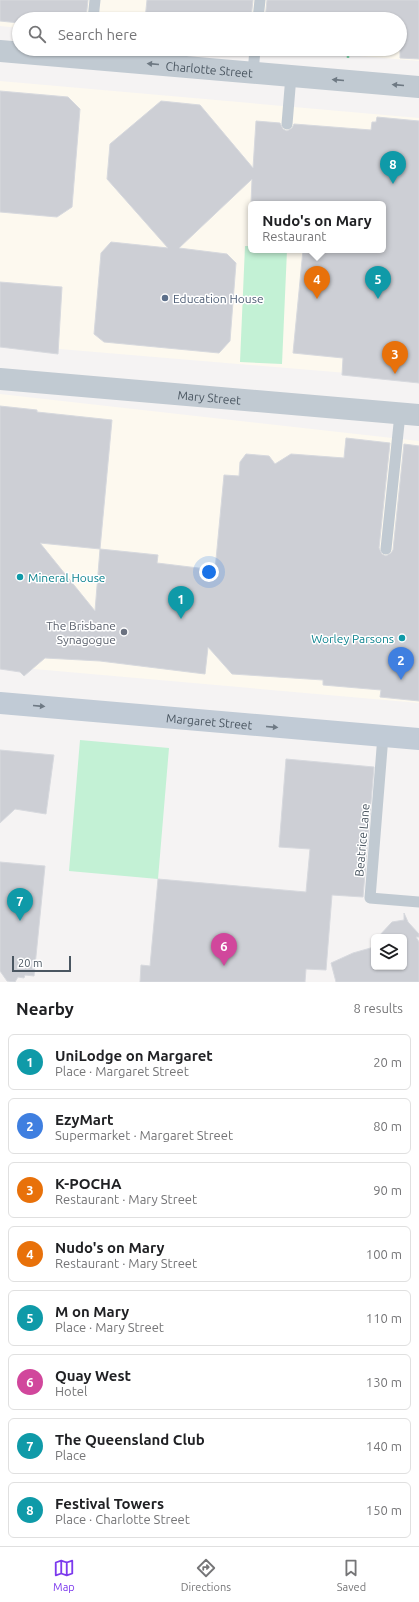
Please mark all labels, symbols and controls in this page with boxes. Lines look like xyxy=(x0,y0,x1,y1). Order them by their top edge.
search box xyxy=(12,12,407,56)
icon: search xyxy=(26,23,48,45)
text: Search here xyxy=(58,26,137,43)
street label: Charlotte Street xyxy=(165,59,254,79)
one-way arrow xyxy=(146,61,159,67)
one-way arrow xyxy=(332,76,344,83)
one-way arrow xyxy=(392,81,404,88)
pin: 8 xyxy=(380,151,406,184)
popup xyxy=(248,201,386,253)
text: Nudo's on Mary xyxy=(262,212,372,229)
text: Restaurant xyxy=(262,229,326,243)
pin: 4 xyxy=(304,266,330,299)
pin: 5 xyxy=(365,266,391,299)
place label: Education House xyxy=(173,292,264,305)
marker: Education House xyxy=(160,293,170,303)
pin: 3 xyxy=(382,341,408,374)
street label: Mary Street xyxy=(177,388,242,406)
your location xyxy=(199,562,219,582)
place label: Mineral House xyxy=(28,571,106,584)
marker: Mineral House xyxy=(15,572,25,582)
pin: 1 xyxy=(168,586,194,619)
place label: The Brisbane Synagogue xyxy=(46,619,116,646)
marker: The Brisbane Synagogue xyxy=(119,627,129,637)
place label: Worley Parsons xyxy=(311,632,394,645)
marker: Worley Parsons xyxy=(397,633,407,643)
pin: 2 xyxy=(388,647,414,680)
one-way arrow xyxy=(33,703,45,710)
street label: Margaret Street xyxy=(166,711,253,731)
one-way arrow xyxy=(266,723,278,730)
street label: Beatrice Lane xyxy=(352,803,372,877)
pin: 7 xyxy=(7,888,33,921)
pin: 6 xyxy=(211,933,237,966)
map controls xyxy=(371,934,407,970)
button: layers xyxy=(371,934,407,970)
scale bar xyxy=(12,954,71,973)
text: 20 m xyxy=(18,957,42,969)
text: Nearby xyxy=(16,999,74,1018)
text: 8 results xyxy=(353,1001,403,1015)
text: UniLodge on Margaret xyxy=(55,1047,213,1064)
text: 1 xyxy=(26,1055,34,1069)
text: 20 m xyxy=(373,1055,402,1069)
text: Place · Margaret Street xyxy=(55,1064,189,1078)
text: EzyMart xyxy=(55,1111,114,1128)
text: 2 xyxy=(26,1119,34,1133)
text: 80 m xyxy=(373,1119,402,1133)
text: Supermarket · Margaret Street xyxy=(55,1128,233,1142)
text: K-POCHA xyxy=(55,1175,121,1192)
text: 3 xyxy=(26,1183,34,1197)
text: 90 m xyxy=(373,1183,402,1197)
text: Restaurant · Mary Street xyxy=(55,1192,197,1206)
text: Nudo's on Mary xyxy=(55,1239,164,1256)
text: 4 xyxy=(26,1247,34,1261)
text: 100 m xyxy=(366,1247,402,1261)
text: Restaurant · Mary Street xyxy=(55,1256,197,1270)
text: M on Mary xyxy=(55,1303,129,1320)
text: 5 xyxy=(26,1311,34,1325)
text: 110 m xyxy=(366,1311,402,1325)
text: Place · Mary Street xyxy=(55,1320,164,1334)
text: Quay West xyxy=(55,1367,131,1384)
text: 6 xyxy=(26,1375,34,1389)
text: 130 m xyxy=(366,1375,402,1389)
text: Hotel xyxy=(55,1384,87,1398)
text: The Queensland Club xyxy=(55,1431,205,1448)
text: 7 xyxy=(26,1439,34,1453)
text: 140 m xyxy=(366,1439,402,1453)
text: Place xyxy=(55,1448,86,1462)
text: Festival Towers xyxy=(55,1495,164,1512)
text: 8 xyxy=(26,1503,34,1517)
text: 150 m xyxy=(366,1503,402,1517)
text: Place · Charlotte Street xyxy=(55,1512,190,1526)
tab: Map xyxy=(53,1557,75,1593)
tab: Directions xyxy=(181,1557,231,1593)
tab: Saved xyxy=(337,1557,366,1593)

